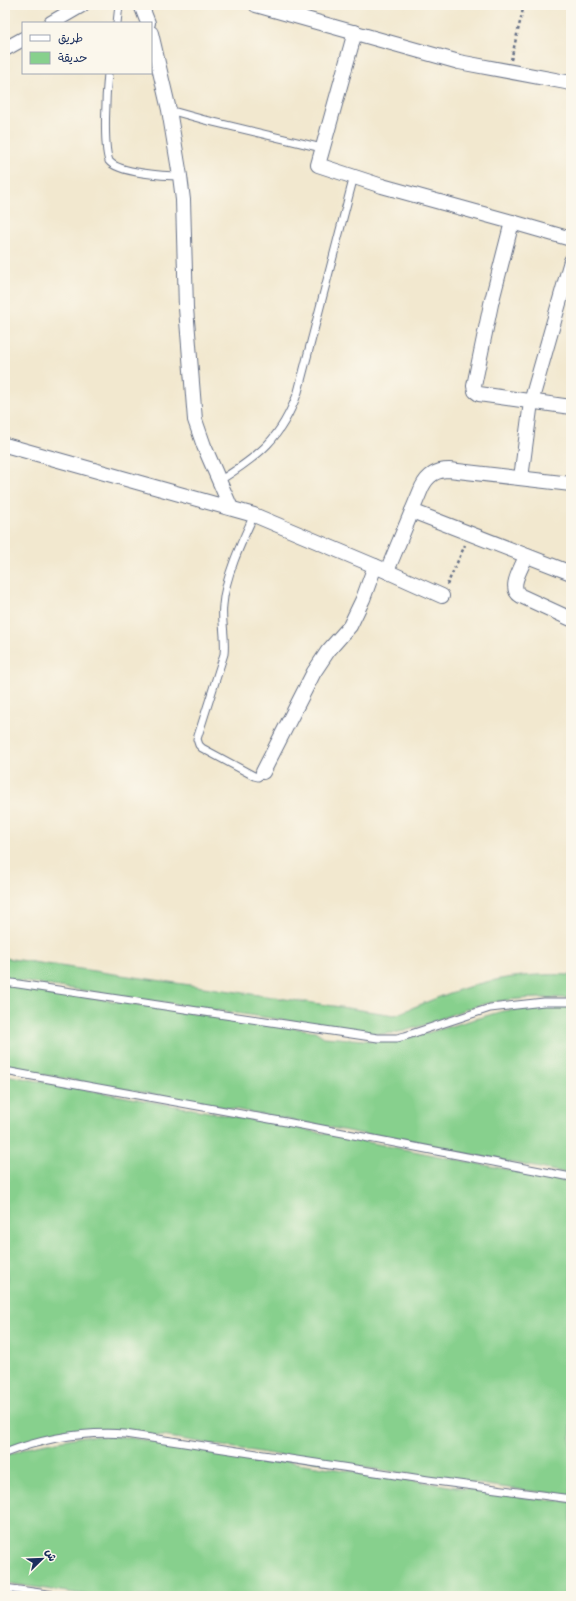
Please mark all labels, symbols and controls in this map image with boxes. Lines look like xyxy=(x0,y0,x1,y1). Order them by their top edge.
legend xyxy=(22,22,152,74)
text: طريق xyxy=(58,31,83,46)
text: حديقة xyxy=(58,51,87,66)
north arrow xyxy=(22,1539,62,1579)
text: ش xyxy=(42,1547,59,1563)

